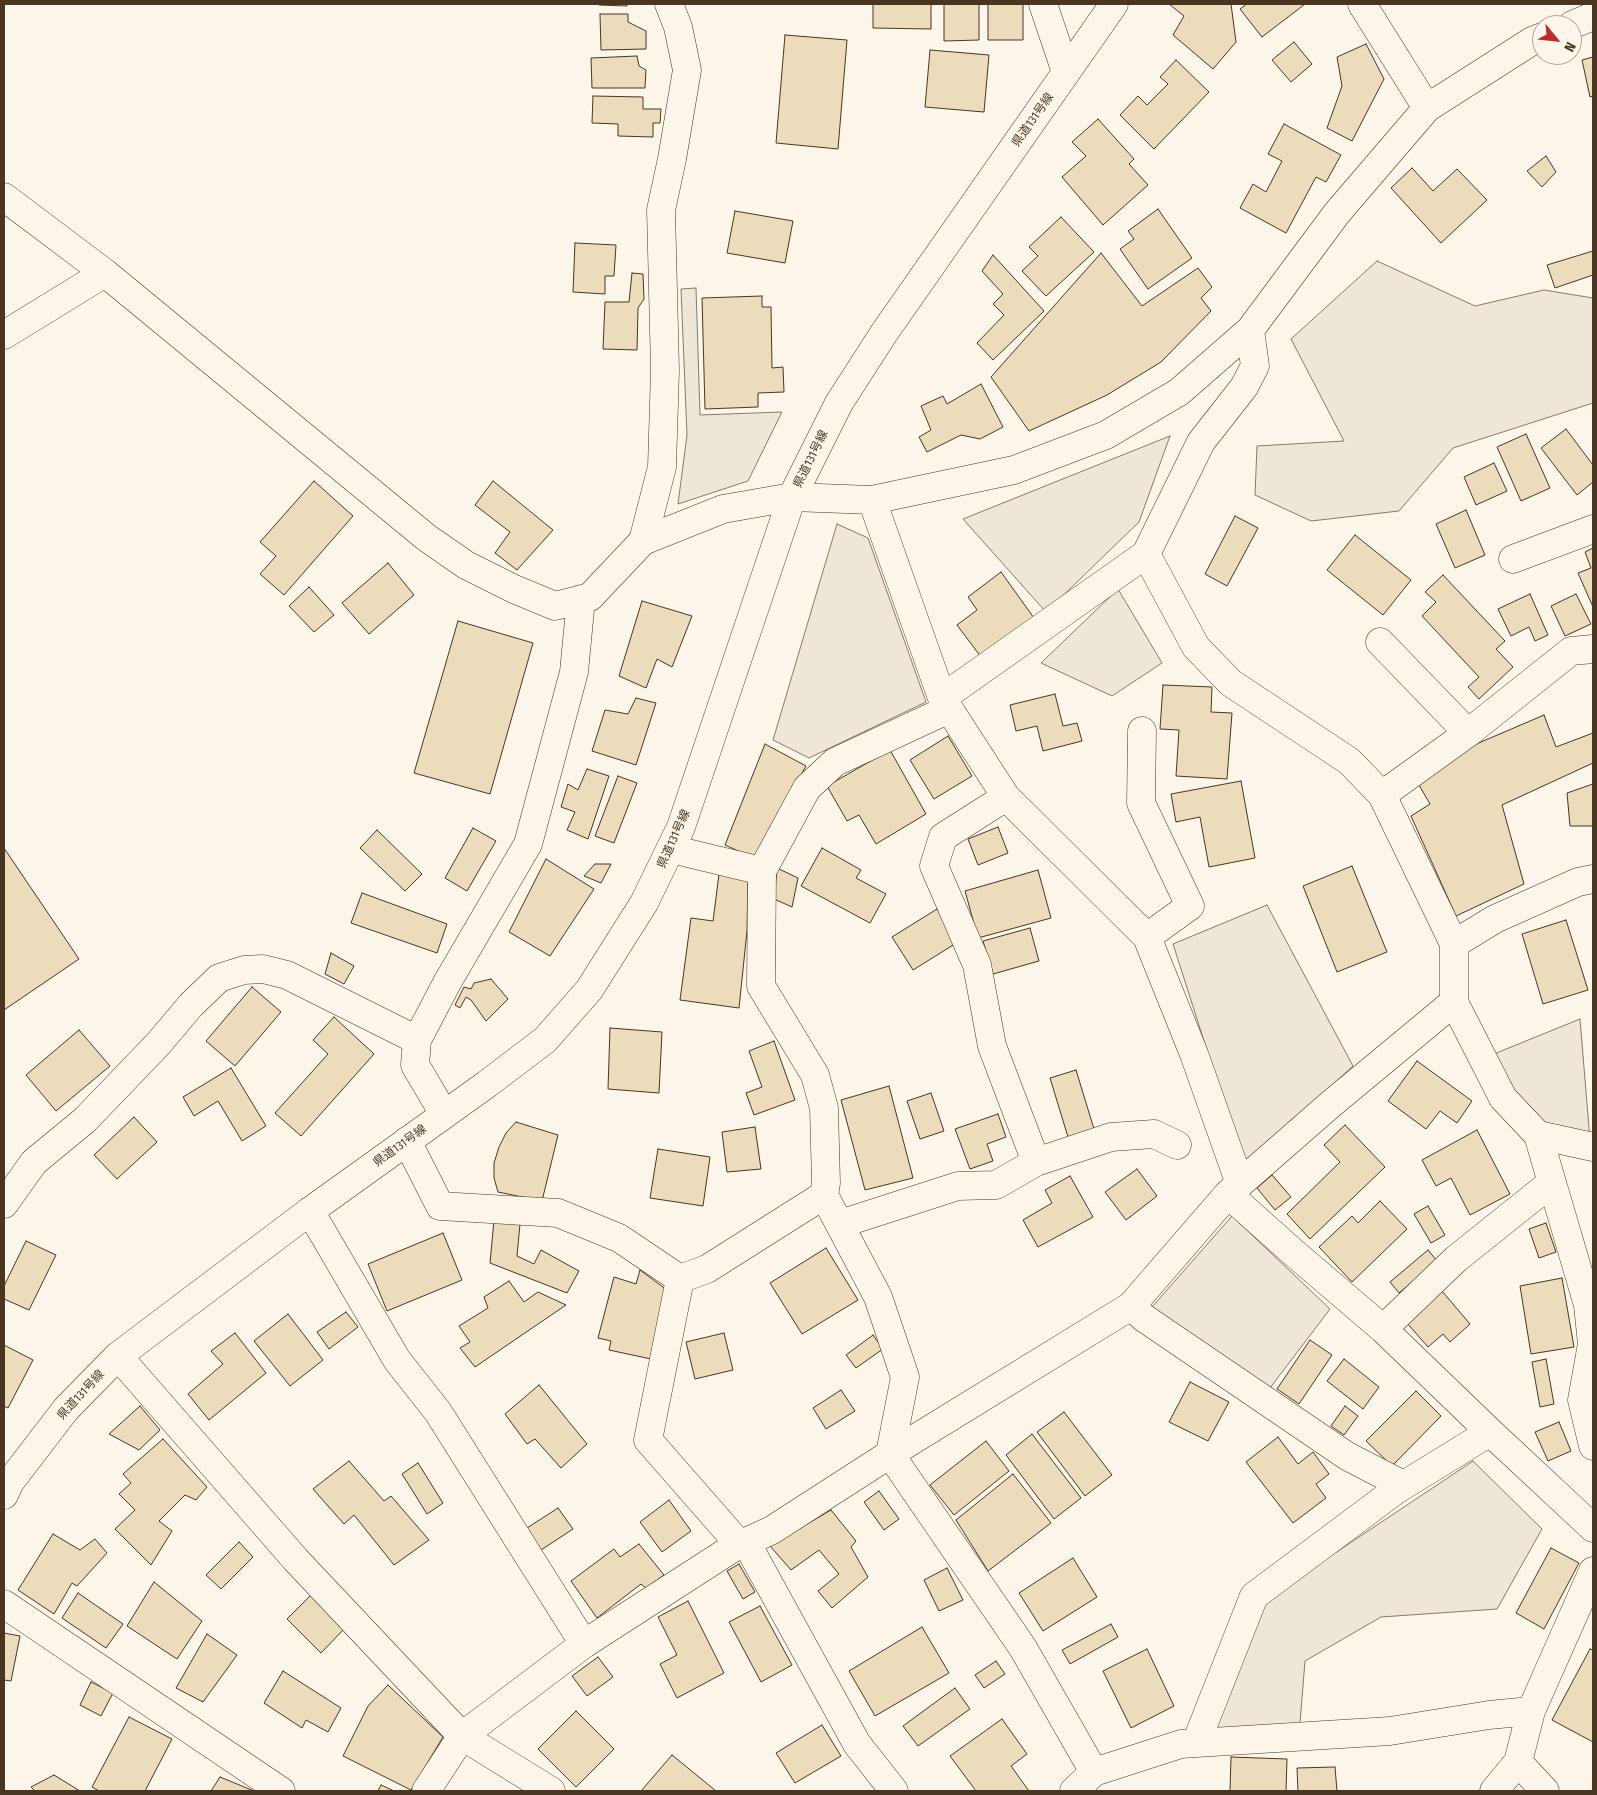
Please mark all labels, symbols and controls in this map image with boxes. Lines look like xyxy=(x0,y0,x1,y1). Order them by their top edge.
north arrow xyxy=(1532,15,1582,65)
text: N xyxy=(1560,39,1579,54)
street label: 県道131号線 xyxy=(1009,90,1057,150)
street label: 県道131号線 xyxy=(791,428,831,490)
street label: 県道131号線 xyxy=(655,808,693,870)
street label: 県道131号線 xyxy=(370,1122,430,1170)
street label: 県道131号線 xyxy=(54,1367,108,1423)

